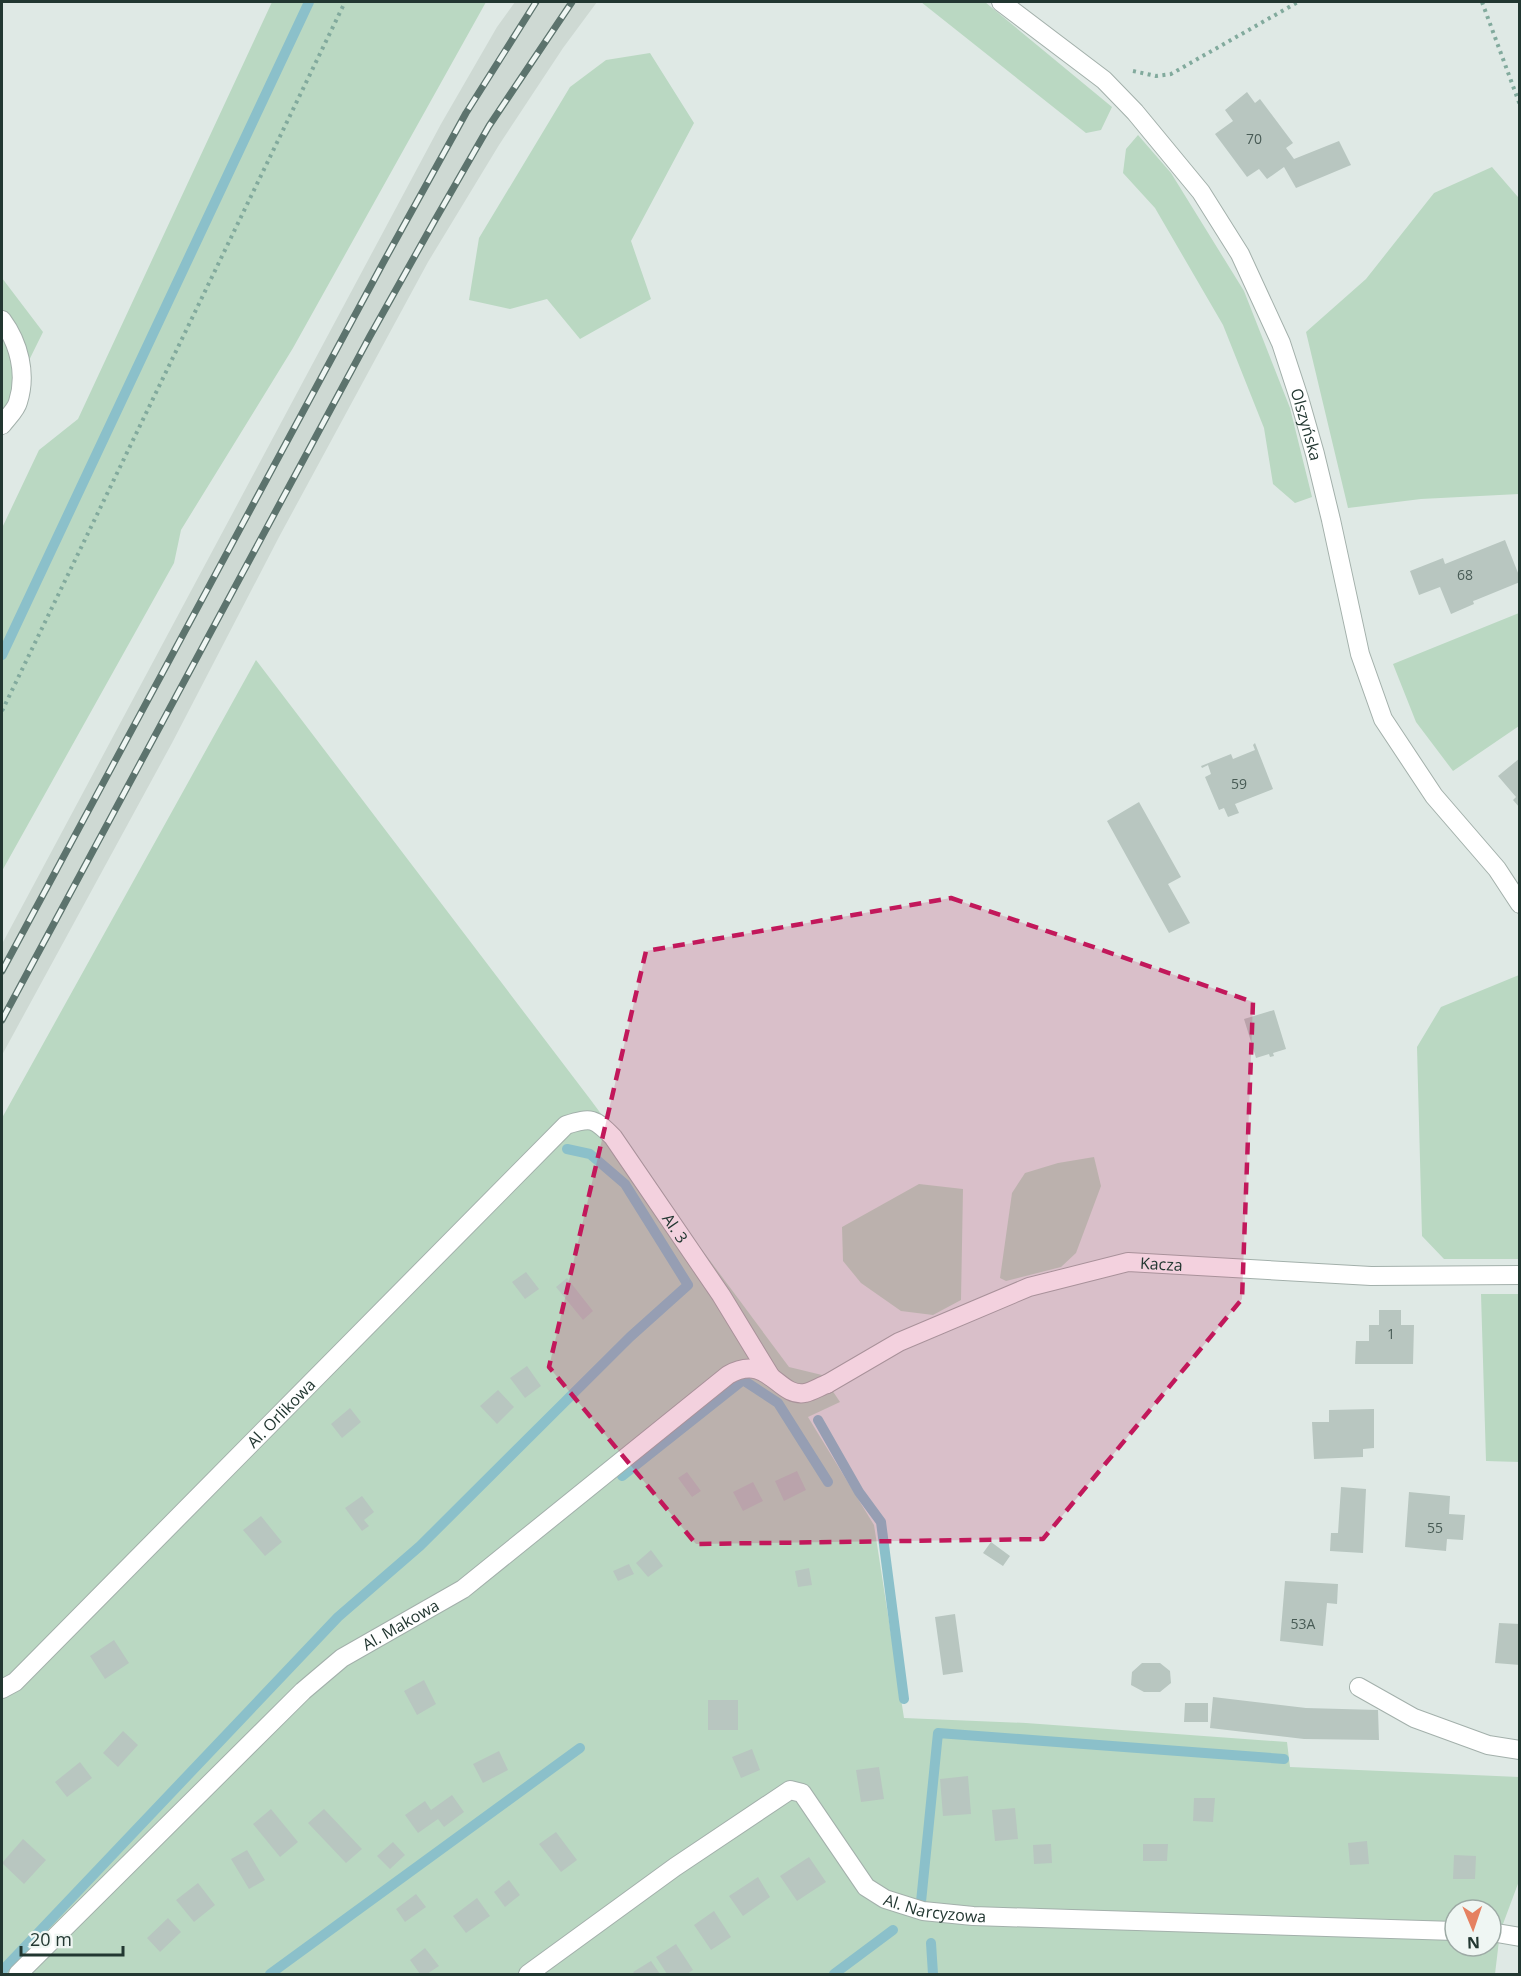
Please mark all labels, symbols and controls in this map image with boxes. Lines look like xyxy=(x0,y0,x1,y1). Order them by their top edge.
house number: 70 xyxy=(1246,129,1262,148)
street label: Olszyńska xyxy=(1286,385,1327,463)
house number: 68 xyxy=(1457,565,1473,584)
house number: 59 xyxy=(1231,774,1247,793)
street label: Al. 3 xyxy=(657,1209,693,1247)
street label: Kacza xyxy=(1139,1252,1183,1276)
house number: 1 xyxy=(1387,1324,1395,1343)
street label: Al. Orlikowa xyxy=(242,1374,320,1452)
house number: 55 xyxy=(1427,1518,1443,1537)
street label: Al. Makowa xyxy=(358,1594,443,1655)
house number: 53A xyxy=(1291,1614,1316,1633)
street label: Al. Narcyzowa xyxy=(881,1888,987,1927)
north arrow xyxy=(1443,1898,1503,1958)
scale bar xyxy=(21,1919,123,1957)
text: 20 m xyxy=(30,1927,72,1951)
text: N xyxy=(1467,1932,1480,1954)

